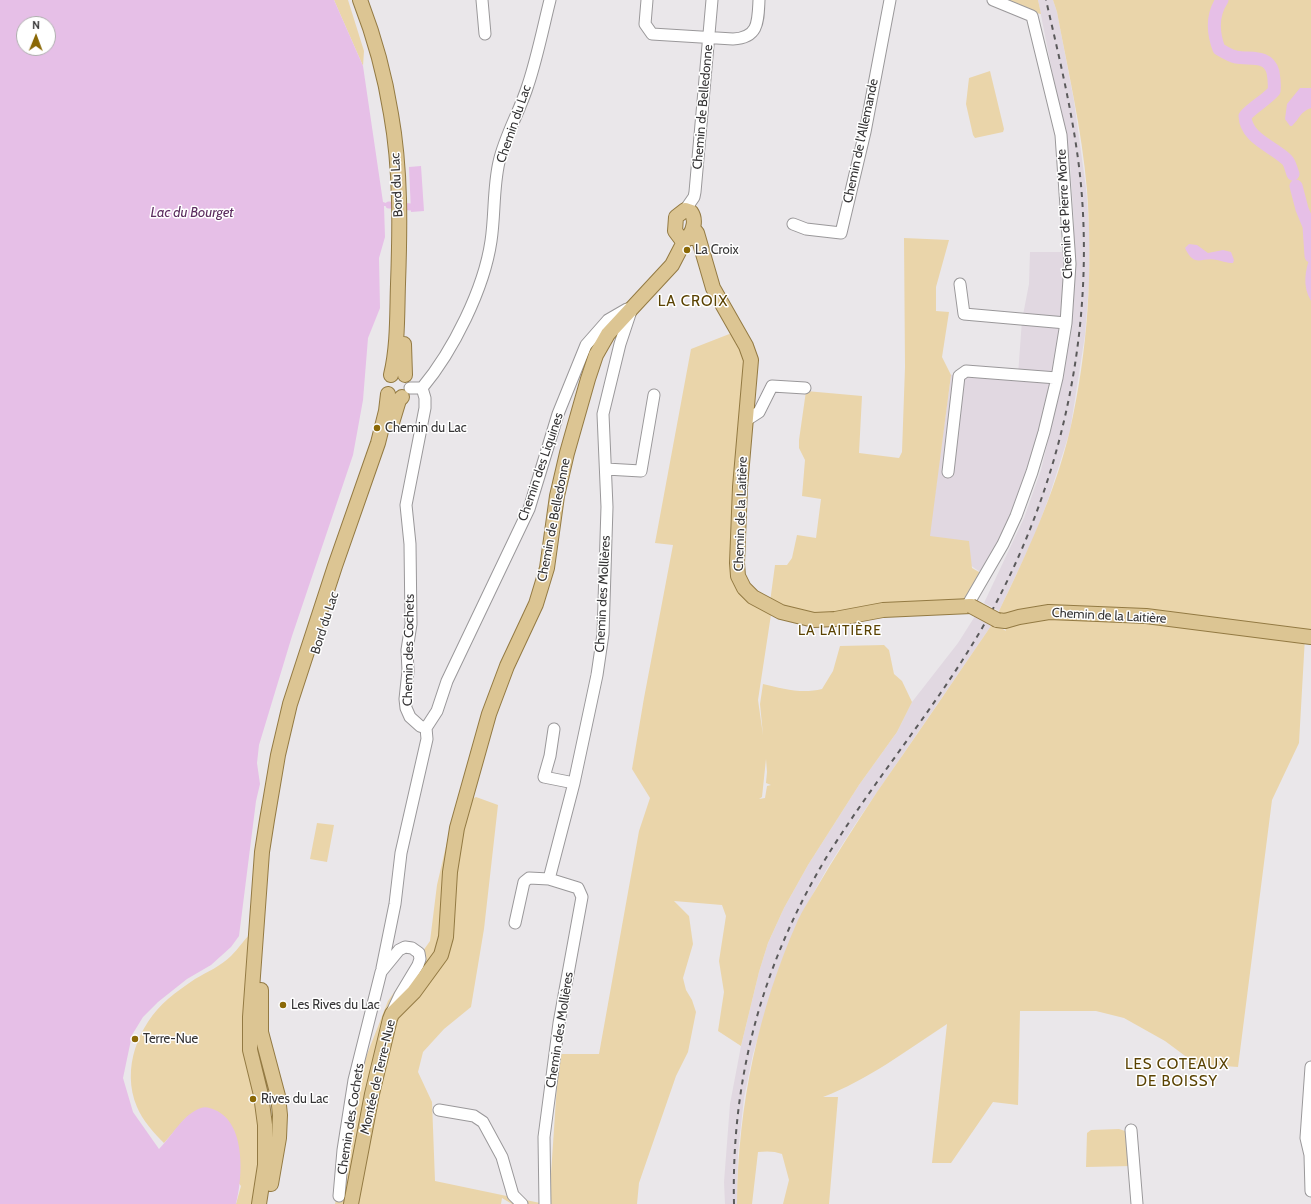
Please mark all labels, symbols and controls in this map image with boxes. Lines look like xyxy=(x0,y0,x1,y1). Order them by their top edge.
north arrow xyxy=(16,16,56,56)
text: N xyxy=(32,18,40,32)
street label: Chemin de Belledonne xyxy=(690,44,716,170)
street label: Chemin de l'Allemande xyxy=(840,77,882,205)
street label: Chemin du Lac xyxy=(493,83,535,165)
street label: Chemin de Pierre Morte xyxy=(1054,149,1076,279)
street label: Bord du Lac xyxy=(388,152,406,218)
water label: Lac du Bourget xyxy=(150,205,234,221)
place label: La Croix xyxy=(695,242,739,258)
marker: La Croix xyxy=(682,245,692,255)
district label: LA CROIX xyxy=(658,293,728,311)
street label: Chemin des Liquines xyxy=(515,411,567,523)
place label: Chemin du Lac xyxy=(385,420,467,436)
marker: Chemin du Lac xyxy=(372,423,382,433)
street label: Chemin de la Laitière xyxy=(731,456,751,572)
street label: Chemin de Belledonne xyxy=(534,457,574,583)
street label: Chemin des Mollières xyxy=(592,535,614,653)
street label: Bord du Lac xyxy=(308,590,342,656)
street label: Chemin des Cochets xyxy=(400,594,418,706)
street label: Chemin de la Laitière xyxy=(1051,605,1167,627)
district label: LA LAITIÈRE xyxy=(798,623,882,639)
street label: Chemin des Mollières xyxy=(543,971,577,1089)
place label: Les Rives du Lac xyxy=(291,997,380,1013)
marker: Les Rives du Lac xyxy=(278,1000,288,1010)
street label: Montée de Terre-Nue xyxy=(357,1018,399,1136)
place label: Terre-Nue xyxy=(143,1031,198,1047)
marker: Terre-Nue xyxy=(130,1034,140,1044)
district label: LES COTEAUX DE BOISSY xyxy=(1125,1056,1229,1091)
street label: Chemin des Cochets xyxy=(334,1062,368,1176)
place label: Rives du Lac xyxy=(261,1091,328,1107)
marker: Rives du Lac xyxy=(248,1094,258,1104)

